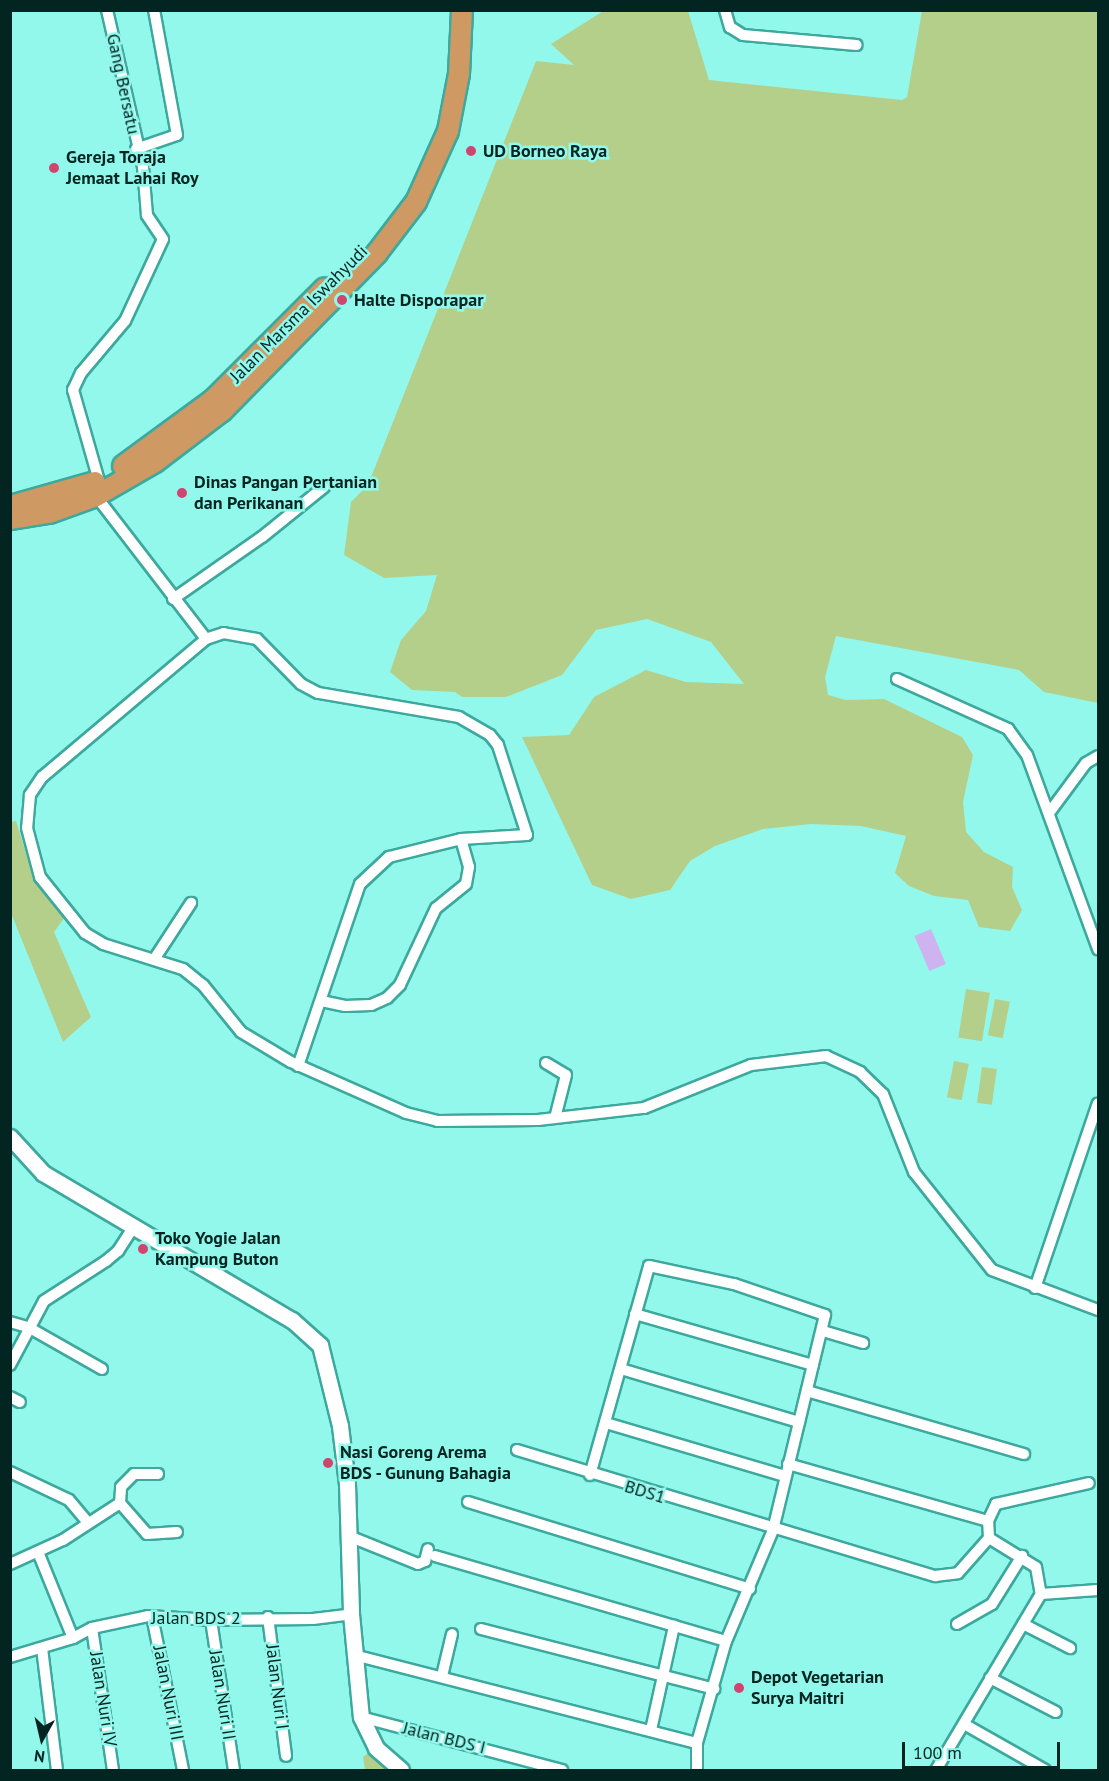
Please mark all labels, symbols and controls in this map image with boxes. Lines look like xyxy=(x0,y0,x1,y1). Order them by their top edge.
street label: Gang Bersatu xyxy=(102,32,144,136)
place label: UD Borneo Raya xyxy=(483,140,607,162)
marker: UD Borneo Raya xyxy=(464,144,478,158)
place label: Gereja Toraja Jemaat Lahai Roy xyxy=(66,147,199,190)
marker: Gereja Toraja Jemaat Lahai Roy xyxy=(47,161,61,175)
street label: Jalan Marsma Iswahyudi xyxy=(226,241,372,387)
place label: Halte Disporapar xyxy=(354,289,484,311)
marker: Halte Disporapar xyxy=(335,293,349,307)
place label: Dinas Pangan Pertanian dan Perikanan xyxy=(194,472,377,514)
marker: Dinas Pangan Pertanian dan Perikanan xyxy=(175,486,189,500)
place label: Toko Yogie Jalan Kampung Buton xyxy=(155,1228,281,1270)
marker: Toko Yogie Jalan Kampung Buton xyxy=(136,1242,150,1256)
place label: Nasi Goreng Arema BDS - Gunung Bahagia xyxy=(340,1442,513,1484)
marker: Nasi Goreng Arema BDS - Gunung Bahagia xyxy=(321,1456,335,1470)
street label: BDS1 xyxy=(622,1476,668,1508)
street label: Jalan BDS 2 xyxy=(151,1607,241,1629)
street label: Jalan Nuri I xyxy=(261,1643,293,1731)
street label: Jalan Nuri III xyxy=(148,1644,188,1742)
street label: Jalan Nuri II xyxy=(204,1648,240,1742)
street label: Jalan Nuri IV xyxy=(85,1650,121,1748)
place label: Depot Vegetarian Surya Maitri xyxy=(751,1667,884,1710)
marker: Depot Vegetarian Surya Maitri xyxy=(732,1681,746,1695)
north arrow xyxy=(12,1709,72,1769)
street label: Jalan BDS I xyxy=(400,1717,488,1759)
scale bar xyxy=(905,1730,1062,1768)
text: 100 m xyxy=(913,1741,962,1764)
text: N xyxy=(33,1746,46,1767)

